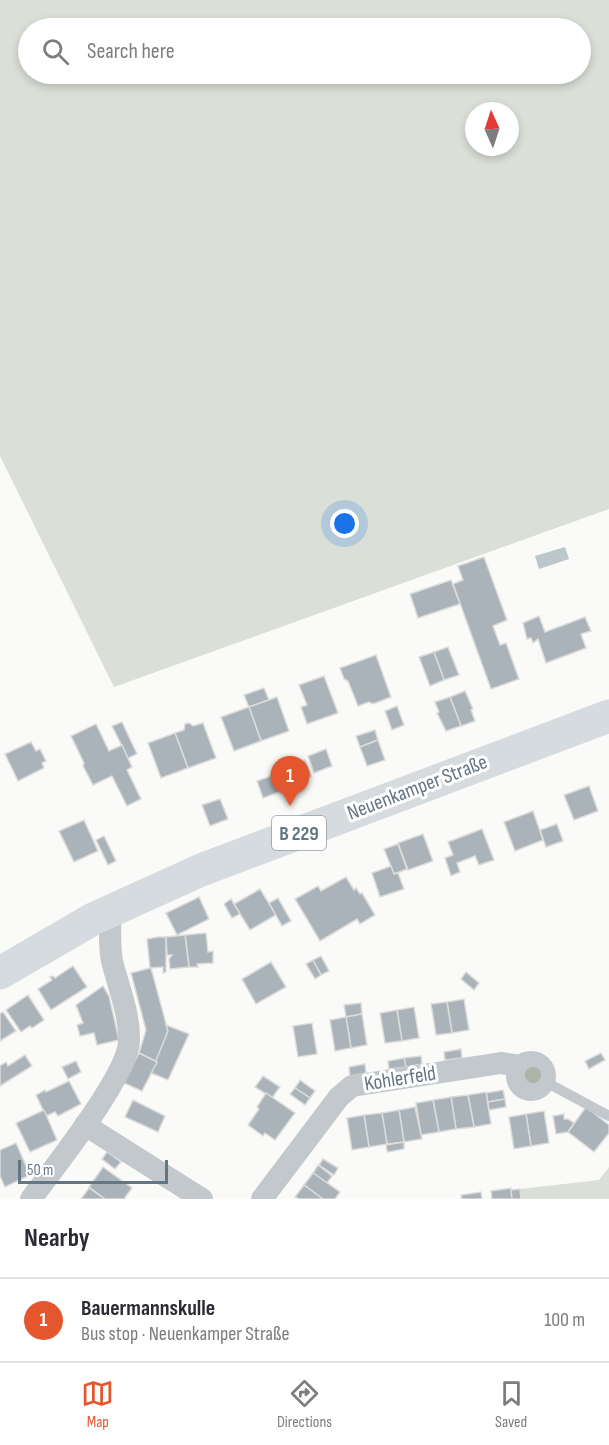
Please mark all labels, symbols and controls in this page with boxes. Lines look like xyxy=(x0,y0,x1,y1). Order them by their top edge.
search box xyxy=(18,18,591,84)
icon: search xyxy=(39,35,72,68)
text: Search here xyxy=(87,38,174,65)
north arrow xyxy=(465,102,519,156)
your location xyxy=(330,509,359,538)
street label: Neuenkamper Straße xyxy=(344,749,491,826)
pin: 1 xyxy=(270,756,310,806)
road number: B 229 xyxy=(272,816,326,850)
street label: Kohlerfeld xyxy=(362,1061,438,1096)
scale bar xyxy=(18,1157,168,1184)
text: 50 m xyxy=(27,1161,53,1180)
text: Nearby xyxy=(24,1223,90,1254)
text: Bauermannskulle xyxy=(81,1295,215,1322)
text: 1 xyxy=(40,1308,47,1332)
text: 100 m xyxy=(544,1308,585,1332)
text: Bus stop · Neuenkamper Straße xyxy=(81,1322,290,1346)
tab: Map xyxy=(81,1377,114,1432)
tab: Directions xyxy=(277,1377,332,1432)
tab: Saved xyxy=(495,1377,528,1432)

